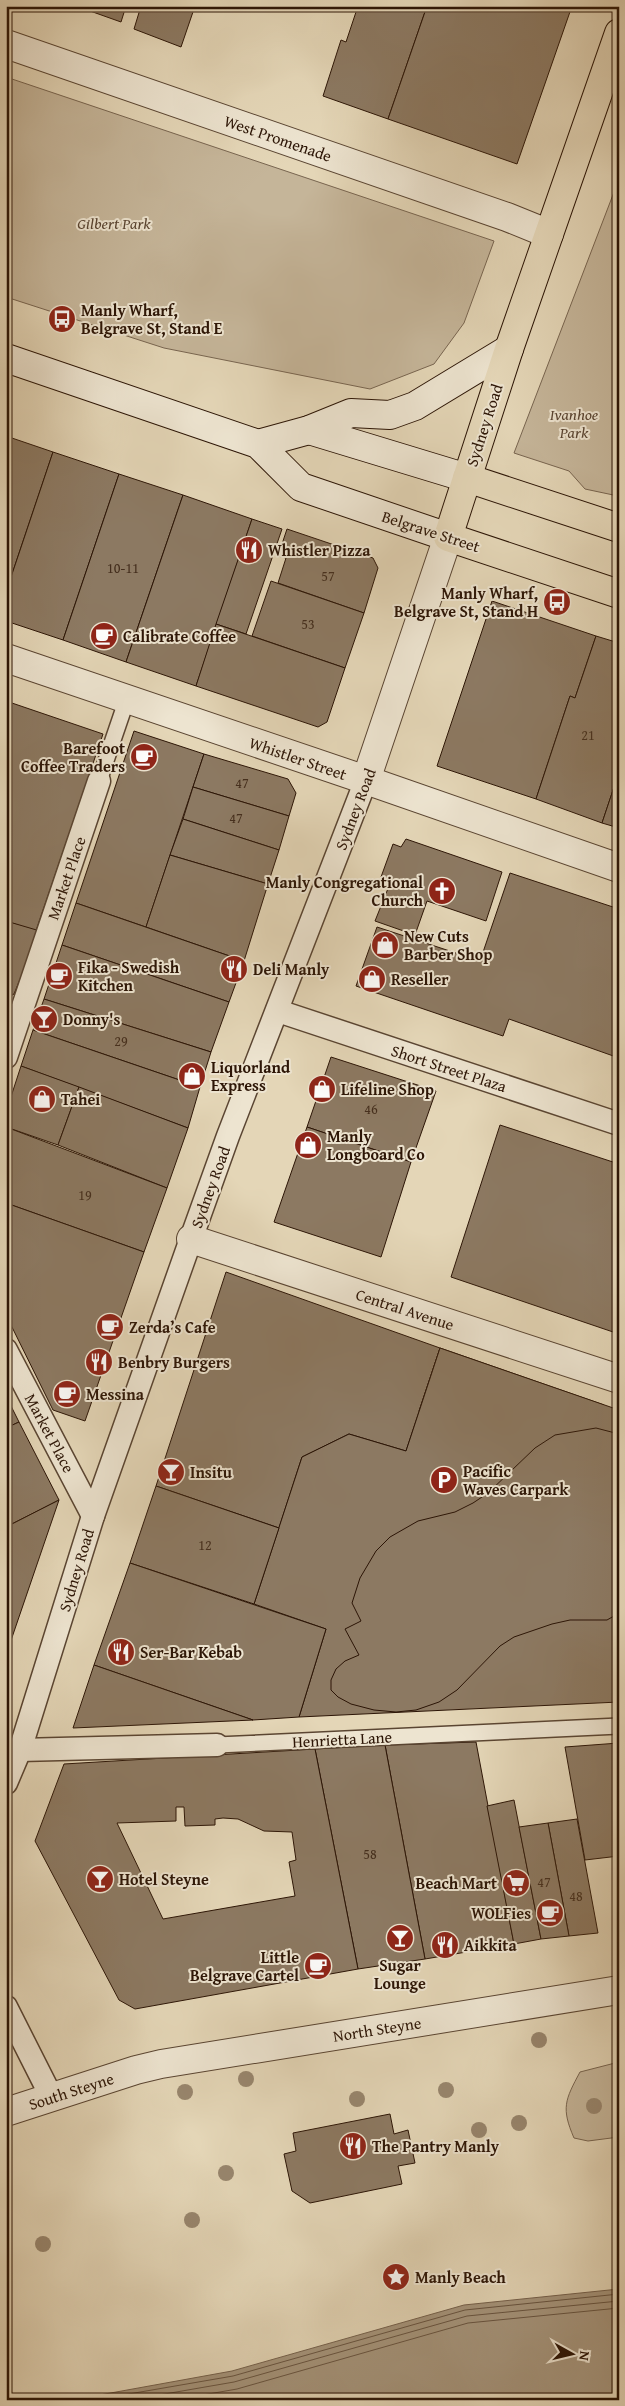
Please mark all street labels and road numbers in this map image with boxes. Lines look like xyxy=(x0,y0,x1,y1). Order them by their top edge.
street label: West Promenade xyxy=(221,108,335,168)
street label: Sydney Road xyxy=(459,380,509,469)
street label: Belgrave Street xyxy=(379,504,483,558)
street label: Whistler Street xyxy=(246,730,350,786)
street label: Sydney Road xyxy=(328,764,382,853)
street label: Market Place xyxy=(40,833,92,923)
street label: Short Street Plaza xyxy=(388,1038,510,1098)
street label: Sydney Road xyxy=(184,1142,236,1231)
street label: Central Avenue xyxy=(353,1282,457,1336)
street label: Market Place xyxy=(19,1389,81,1477)
street label: Sydney Road xyxy=(52,1525,100,1615)
street label: Henrietta Lane xyxy=(291,1724,393,1754)
street label: North Steyne xyxy=(331,2010,423,2048)
street label: South Steyne xyxy=(25,2066,117,2116)

